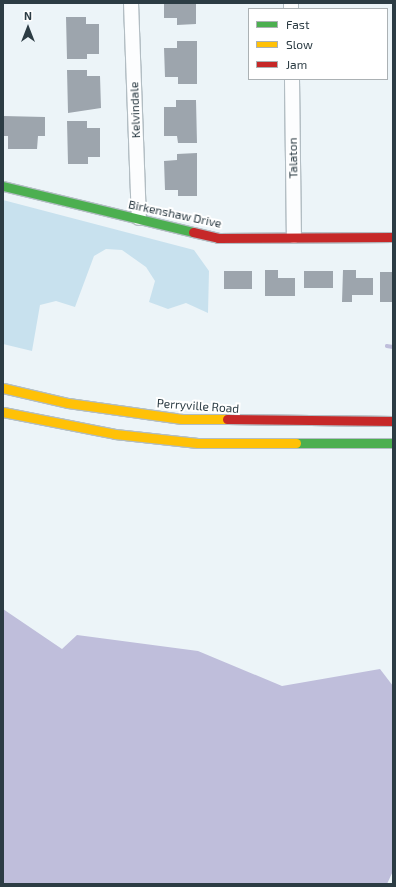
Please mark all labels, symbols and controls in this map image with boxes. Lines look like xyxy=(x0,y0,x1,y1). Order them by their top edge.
north arrow xyxy=(8,8,48,48)
legend xyxy=(248,8,388,80)
text: N xyxy=(24,9,32,22)
text: Fast xyxy=(286,17,309,31)
text: Slow xyxy=(286,37,313,51)
text: Jam xyxy=(286,57,307,71)
street label: Kelvindale xyxy=(127,82,143,138)
street label: Talaton xyxy=(285,137,301,179)
street label: Birkenshaw Drive xyxy=(127,197,223,231)
street label: Perryville Road xyxy=(156,396,240,416)

